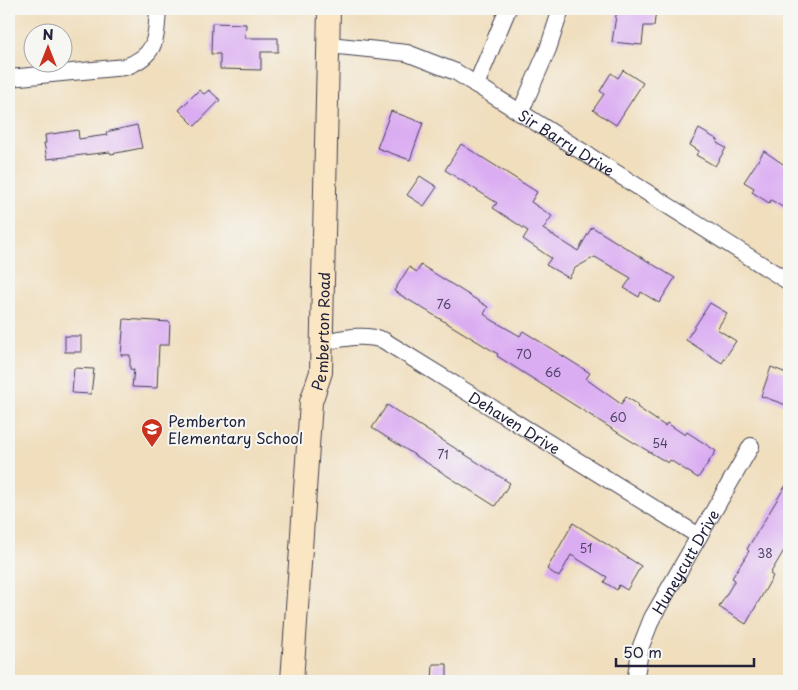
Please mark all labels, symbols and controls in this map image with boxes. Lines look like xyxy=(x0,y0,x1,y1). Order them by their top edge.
north arrow xyxy=(22,22,72,72)
text: N xyxy=(42,24,54,45)
street label: Sir Barry Drive xyxy=(514,103,619,181)
street label: Pemberton Road xyxy=(304,271,335,394)
house number: 76 xyxy=(437,295,451,313)
house number: 70 xyxy=(516,345,532,363)
house number: 66 xyxy=(545,363,561,381)
street label: Dehaven Drive xyxy=(465,385,565,459)
house number: 60 xyxy=(609,408,627,426)
place label: Pemberton Elementary School xyxy=(168,409,303,449)
school or university icon: Pemberton Elementary School xyxy=(140,417,164,448)
house number: 54 xyxy=(652,434,668,452)
house number: 71 xyxy=(437,445,449,463)
street label: Huneycutt Drive xyxy=(645,505,724,618)
house number: 51 xyxy=(580,539,592,557)
house number: 38 xyxy=(757,544,773,562)
scale bar xyxy=(616,635,753,667)
text: 50 m xyxy=(623,640,662,663)

